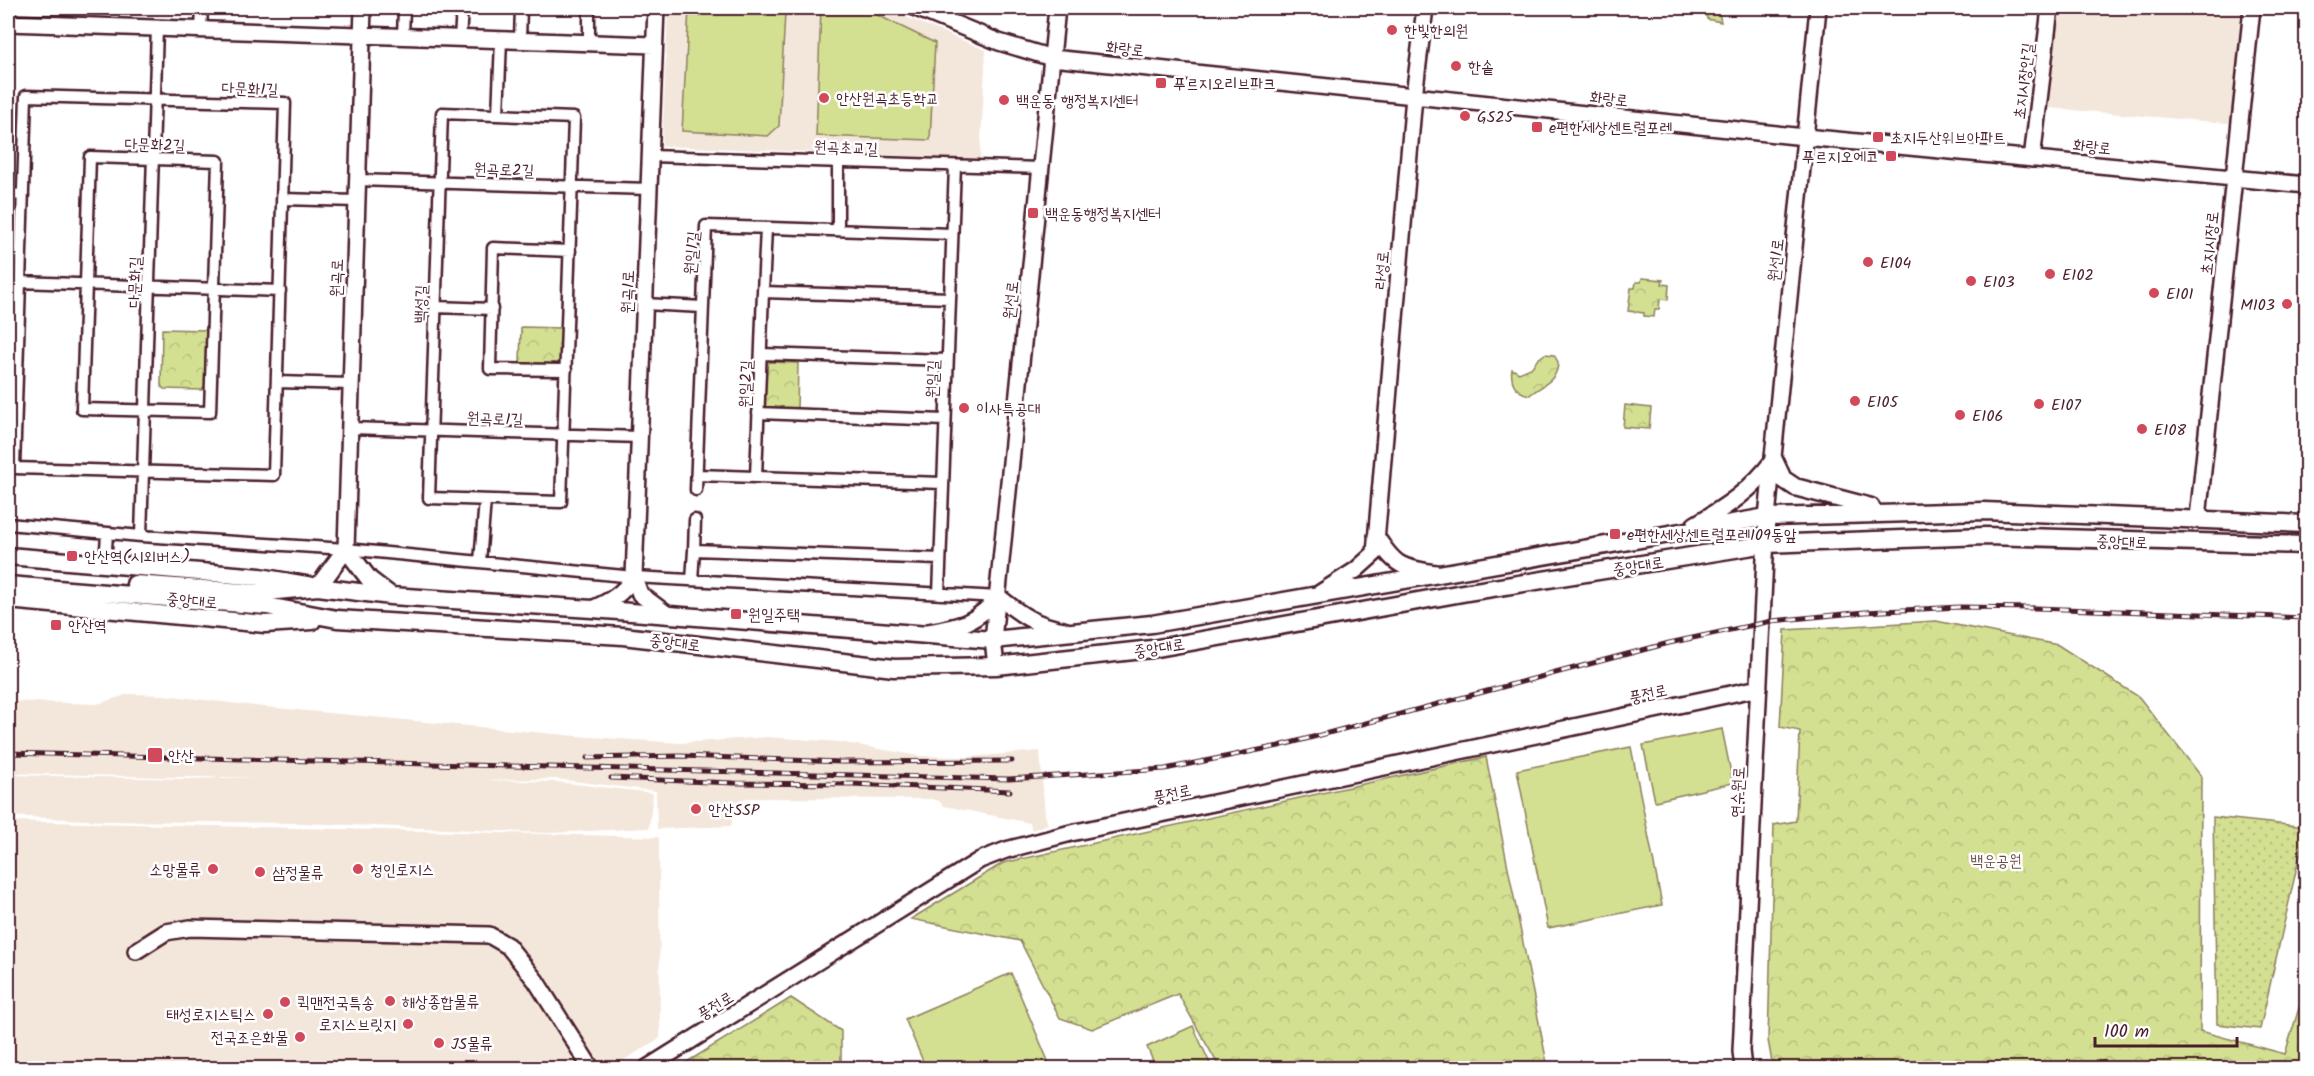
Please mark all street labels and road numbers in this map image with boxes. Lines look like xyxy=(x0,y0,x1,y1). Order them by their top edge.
street label: 화랑로 xyxy=(1104,35,1145,64)
street label: 초지시장안길 xyxy=(2007,41,2042,121)
street label: 다문화1길 xyxy=(221,76,279,103)
street label: 화랑로 xyxy=(1588,85,1629,114)
street label: 다문화2길 xyxy=(124,132,186,159)
street label: 화랑로 xyxy=(2071,133,2112,162)
street label: 원곡초교길 xyxy=(813,135,879,162)
street label: 원곡로2길 xyxy=(473,157,535,184)
street label: 초지시장로 xyxy=(2195,210,2226,276)
street label: 원일1길 xyxy=(678,230,707,276)
street label: 원선1로 xyxy=(1762,237,1791,283)
street label: 라성로 xyxy=(1368,250,1397,290)
street label: 다문화길 xyxy=(122,256,149,308)
street label: 원곡로 xyxy=(324,258,351,298)
street label: 원곡1로 xyxy=(615,270,642,314)
street label: 원선로 xyxy=(997,280,1026,321)
street label: 백성길 xyxy=(408,284,435,324)
street label: 원일길 xyxy=(920,359,947,399)
street label: 원일2길 xyxy=(733,360,760,408)
street label: 원곡로1길 xyxy=(466,406,524,433)
street label: 중앙대로 xyxy=(2096,529,2148,556)
street label: 중앙대로 xyxy=(1611,550,1666,583)
street label: 중앙대로 xyxy=(165,587,219,616)
street label: 중앙대로 xyxy=(648,628,702,659)
street label: 중앙대로 xyxy=(1132,632,1187,665)
street label: 풍전로 xyxy=(1627,678,1670,711)
street label: 연수원로 xyxy=(1725,766,1752,818)
street label: 풍전로 xyxy=(1151,778,1194,811)
street label: 풍전로 xyxy=(693,985,739,1027)

